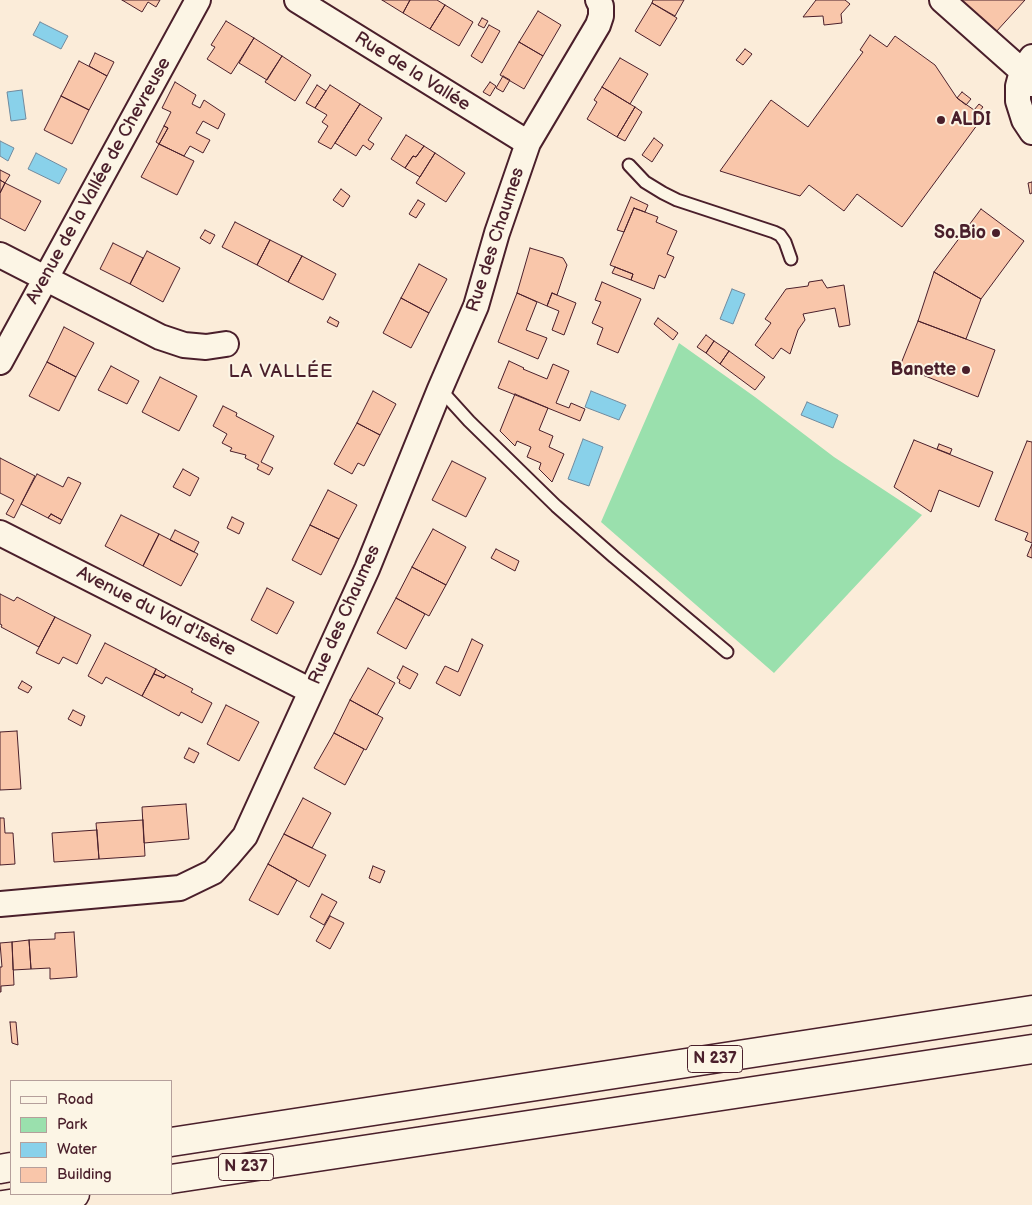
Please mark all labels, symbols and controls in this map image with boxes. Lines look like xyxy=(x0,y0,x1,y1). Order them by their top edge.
street label: Rue de la Vallée xyxy=(350,28,474,116)
street label: Avenue de la Vallée de Chevreuse xyxy=(22,54,176,308)
place label: ALDI xyxy=(951,109,991,131)
marker: ALDI xyxy=(935,114,947,126)
street label: Rue des Chaumes xyxy=(462,165,530,315)
place label: So.Bio xyxy=(934,222,986,244)
marker: So.Bio xyxy=(990,227,1002,239)
place label: Banette xyxy=(890,359,956,381)
district label: LA VALLÉE xyxy=(227,361,335,383)
marker: Banette xyxy=(960,364,972,376)
street label: Rue des Chaumes xyxy=(305,542,385,688)
street label: Avenue du Val d'Isère xyxy=(73,562,239,662)
road number: N 237 xyxy=(688,1046,742,1072)
legend xyxy=(10,1080,172,1195)
text: Road xyxy=(57,1090,93,1109)
text: Park xyxy=(57,1115,87,1134)
text: Water xyxy=(57,1140,97,1159)
road number: N 237 xyxy=(218,1154,274,1180)
text: Building xyxy=(57,1165,112,1184)

